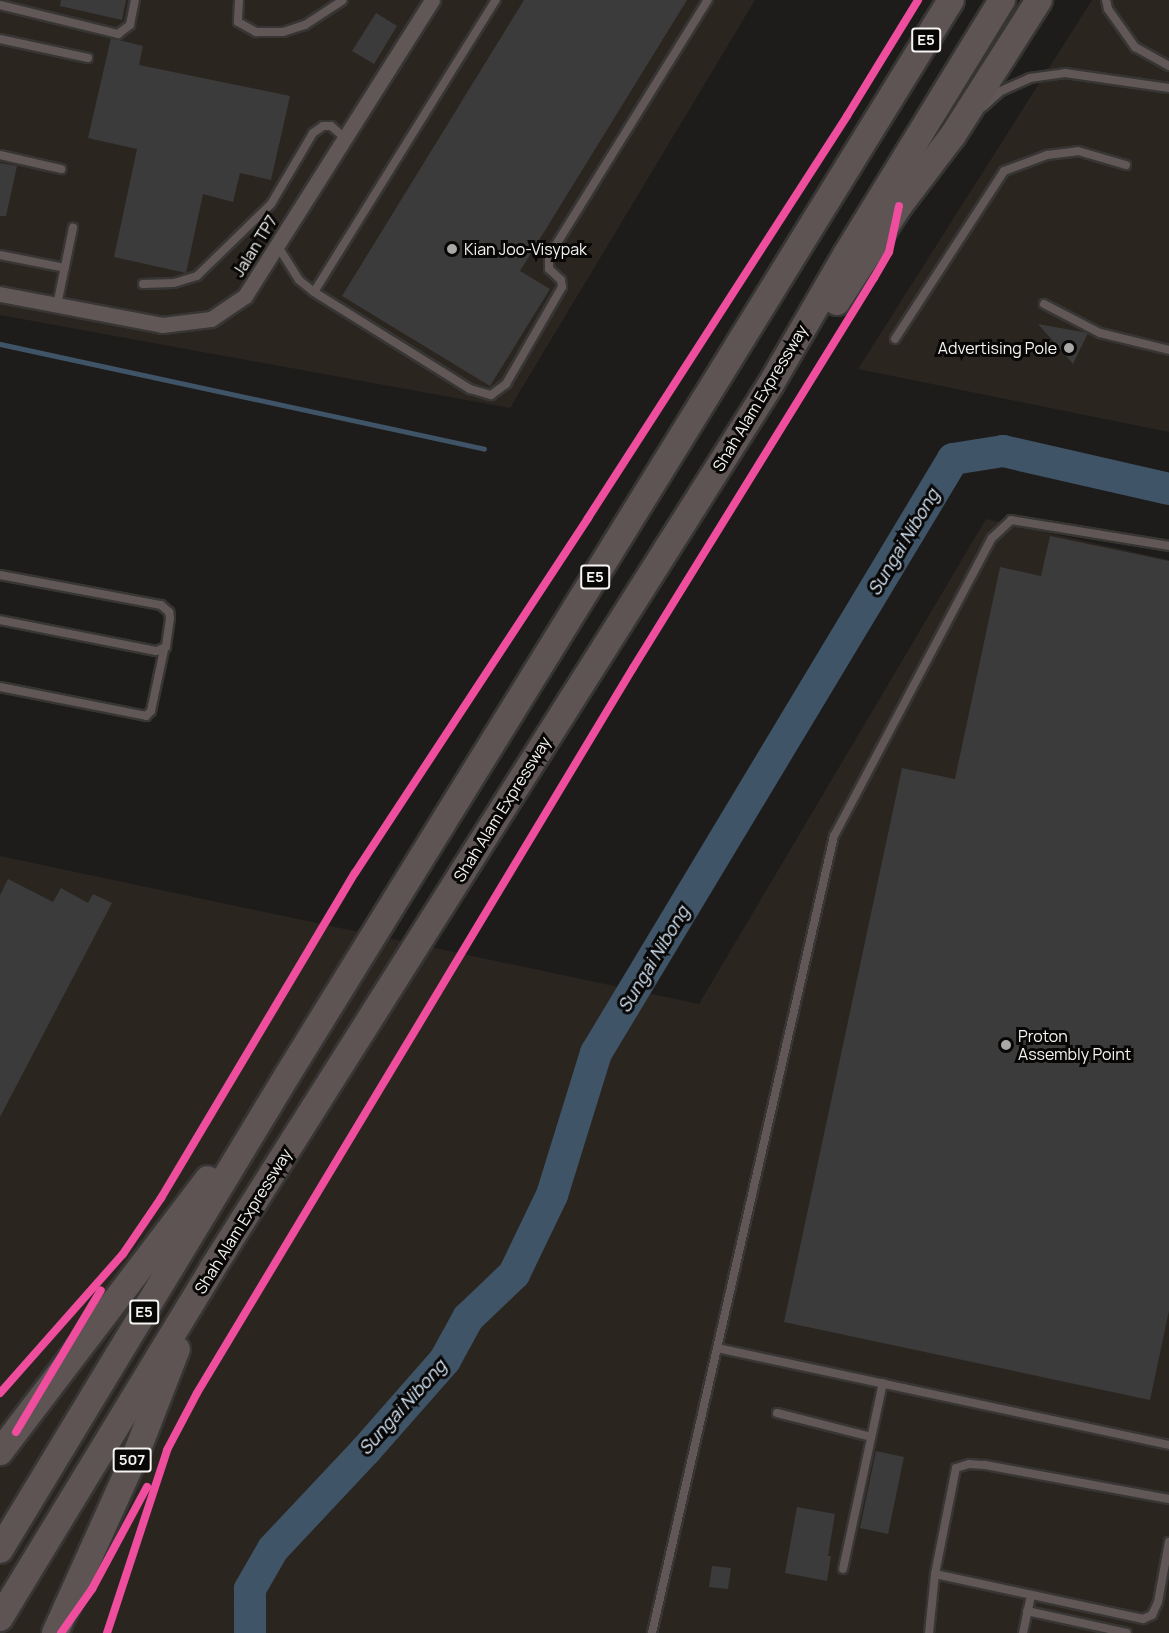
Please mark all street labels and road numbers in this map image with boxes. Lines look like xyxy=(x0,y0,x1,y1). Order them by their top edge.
road number: E5 xyxy=(911,28,941,52)
street label: Jalan TP7 xyxy=(229,212,281,280)
street label: Shah Alam Expressway xyxy=(709,321,811,475)
road number: E5 xyxy=(580,565,610,589)
street label: Shah Alam Expressway xyxy=(449,733,555,885)
street label: Shah Alam Expressway xyxy=(190,1145,296,1297)
road number: E5 xyxy=(129,1300,159,1324)
road number: 507 xyxy=(112,1448,152,1472)

